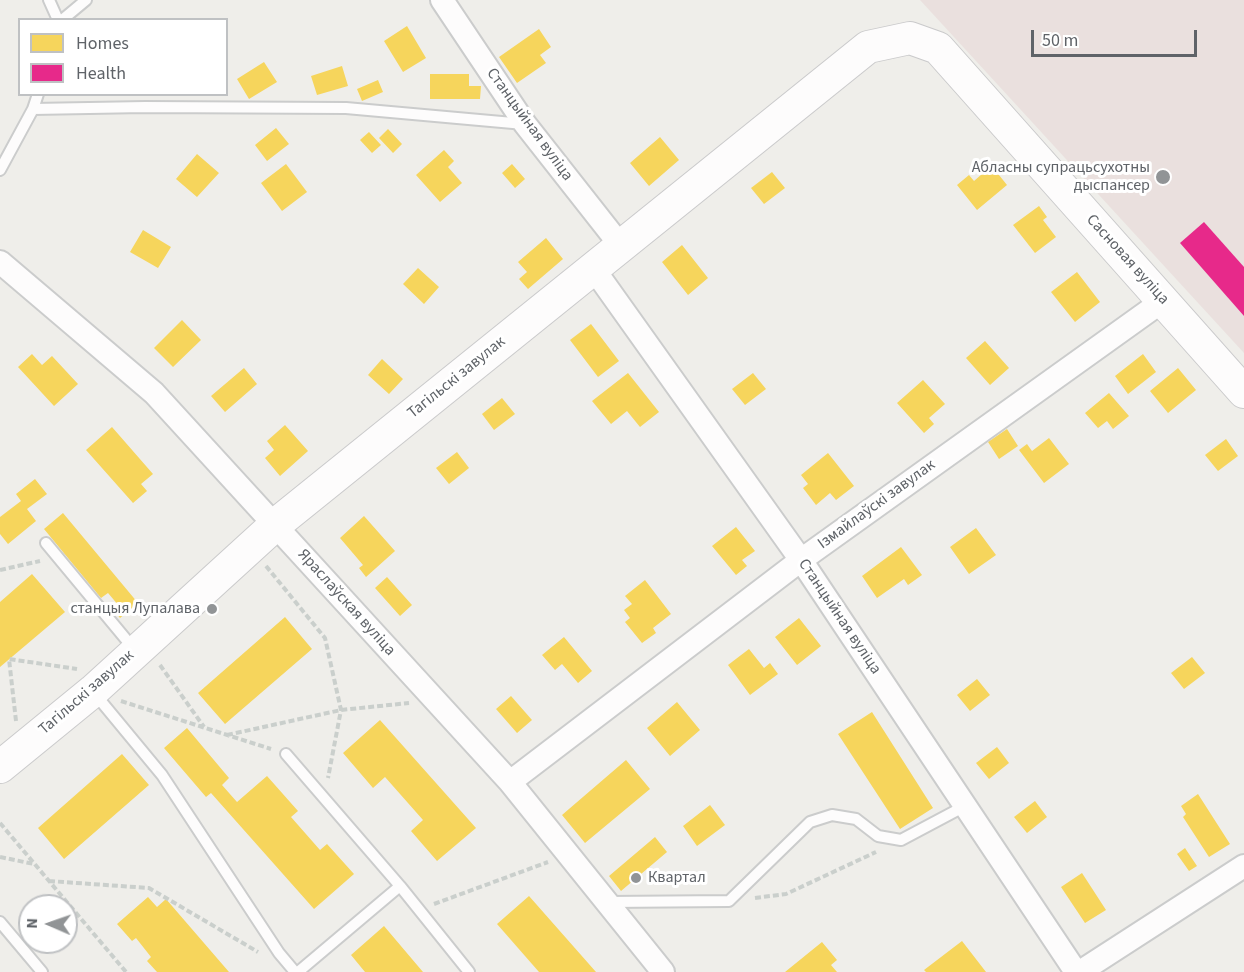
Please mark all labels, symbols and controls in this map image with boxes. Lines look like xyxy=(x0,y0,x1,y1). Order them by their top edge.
legend xyxy=(18,18,228,96)
scale bar xyxy=(1034,18,1200,56)
text: 50 m xyxy=(1042,28,1078,53)
text: Homes xyxy=(76,31,129,56)
text: Health xyxy=(76,61,126,86)
street label: Станцыйная вуліца xyxy=(482,65,576,185)
place label: Абласны супрацьсухотны дыспансер xyxy=(972,158,1150,196)
marker: Абласны супрацьсухотны дыспансер xyxy=(1154,168,1172,186)
street label: Сасновая вуліца xyxy=(1081,211,1173,309)
street label: Тагільскі завулак xyxy=(404,333,510,423)
street label: Ізмайлаўскі завулак xyxy=(815,456,939,554)
street label: Яраслаўская вуліца xyxy=(293,546,399,660)
street label: Станцыйная вуліца xyxy=(793,556,885,678)
place label: станцыя Лупалава xyxy=(70,599,200,619)
marker: станцыя Лупалава xyxy=(205,602,219,616)
street label: Тагільскі завулак xyxy=(35,646,139,740)
place label: Квартал xyxy=(648,868,706,888)
marker: Квартал xyxy=(629,871,643,885)
north arrow xyxy=(18,894,78,954)
text: N xyxy=(21,918,43,929)

